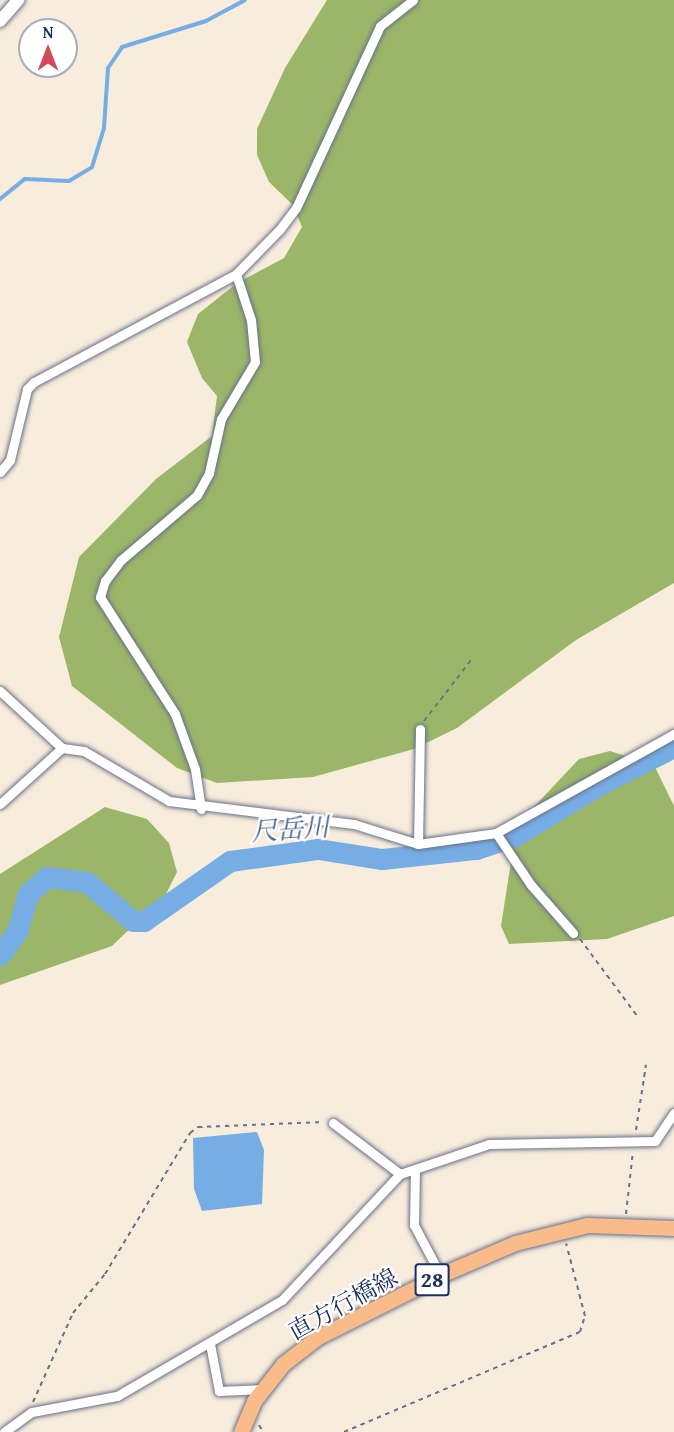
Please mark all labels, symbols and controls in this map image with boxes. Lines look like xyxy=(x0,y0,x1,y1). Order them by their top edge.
north arrow xyxy=(18,18,78,78)
text: N xyxy=(43,20,53,44)
water label: 尺岳川 xyxy=(250,811,330,847)
road number: 28 xyxy=(414,1261,450,1299)
street label: 直方行橋線 xyxy=(284,1262,402,1346)

